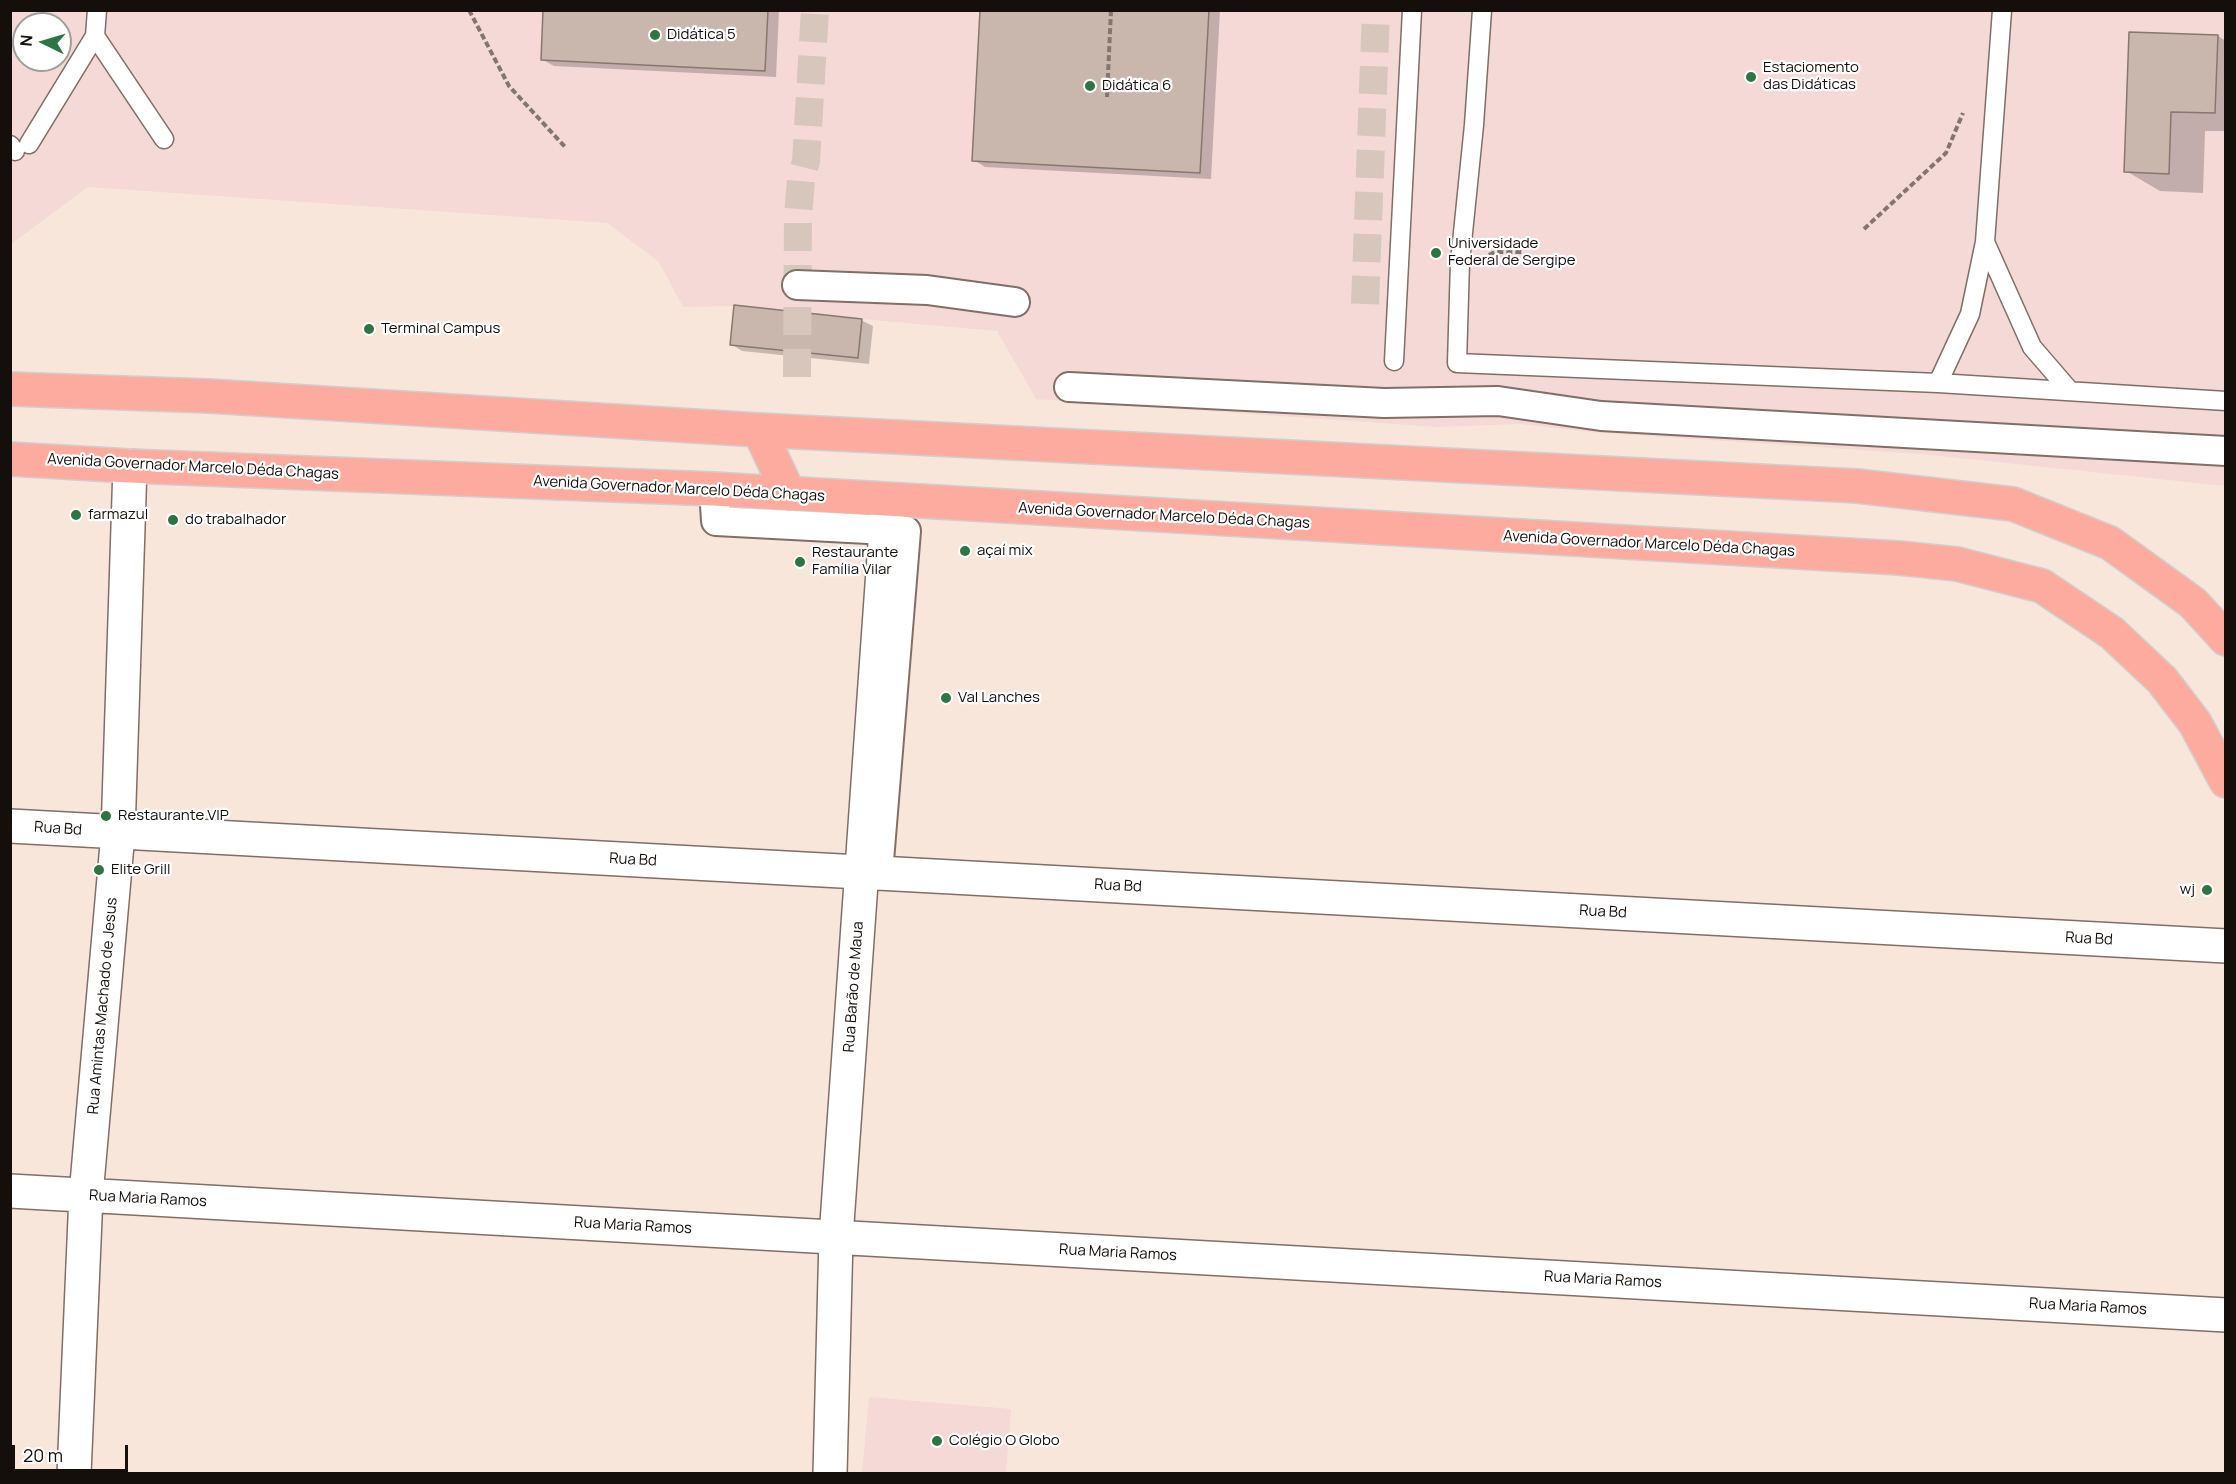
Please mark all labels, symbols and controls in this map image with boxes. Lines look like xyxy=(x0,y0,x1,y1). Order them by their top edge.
north arrow xyxy=(12,12,72,72)
place label: Didática 5 xyxy=(667,26,736,44)
marker: Didática 5 xyxy=(648,28,662,42)
text: N xyxy=(15,34,38,47)
place label: Estaciomento das Didáticas xyxy=(1763,59,1859,94)
marker: Estaciomento das Didáticas xyxy=(1744,70,1758,84)
place label: Didática 6 xyxy=(1102,77,1171,95)
marker: Didática 6 xyxy=(1083,79,1097,93)
place label: Universidade Federal de Sergipe xyxy=(1448,235,1575,270)
marker: Universidade Federal de Sergipe xyxy=(1429,246,1443,260)
place label: Terminal Campus xyxy=(381,320,500,338)
marker: Terminal Campus xyxy=(362,322,376,336)
street label: Avenida Governador Marcelo Déda Chagas xyxy=(47,450,339,484)
street label: Avenida Governador Marcelo Déda Chagas xyxy=(533,472,825,506)
street label: Avenida Governador Marcelo Déda Chagas xyxy=(1018,499,1310,533)
place label: farmazul xyxy=(88,506,148,524)
marker: farmazul xyxy=(69,508,83,522)
place label: do trabalhador xyxy=(185,511,286,529)
marker: do trabalhador xyxy=(166,513,180,527)
street label: Avenida Governador Marcelo Déda Chagas xyxy=(1503,527,1795,561)
place label: açaí mix xyxy=(977,542,1033,560)
place label: Restaurante Família Vilar xyxy=(812,544,898,579)
marker: açaí mix xyxy=(958,544,972,558)
marker: Restaurante Família Vilar xyxy=(793,555,807,569)
place label: Val Lanches xyxy=(958,689,1040,707)
marker: Val Lanches xyxy=(939,691,953,705)
place label: Restaurante VIP xyxy=(118,807,229,825)
marker: Restaurante VIP xyxy=(99,809,113,823)
street label: Rua Bd xyxy=(34,818,82,840)
street label: Rua Bd xyxy=(609,850,657,870)
place label: Elite Grill xyxy=(111,861,171,879)
marker: Elite Grill xyxy=(92,863,106,877)
street label: Rua Bd xyxy=(1094,876,1142,896)
place label: wj xyxy=(2180,881,2195,899)
marker: wj xyxy=(2200,883,2214,897)
street label: Rua Amintas Machado de Jesus xyxy=(85,897,121,1115)
street label: Rua Bd xyxy=(1579,902,1627,922)
street label: Rua Barão de Maua xyxy=(840,921,868,1053)
street label: Rua Bd xyxy=(2065,929,2113,949)
street label: Rua Maria Ramos xyxy=(89,1187,207,1211)
street label: Rua Maria Ramos xyxy=(574,1214,692,1238)
street label: Rua Maria Ramos xyxy=(1059,1241,1177,1265)
street label: Rua Maria Ramos xyxy=(1544,1268,1662,1292)
street label: Rua Maria Ramos xyxy=(2029,1295,2147,1319)
place label: Colégio O Globo xyxy=(949,1432,1060,1450)
scale bar xyxy=(15,1433,130,1471)
marker: Colégio O Globo xyxy=(930,1434,944,1448)
text: 20 m xyxy=(23,1443,63,1467)

